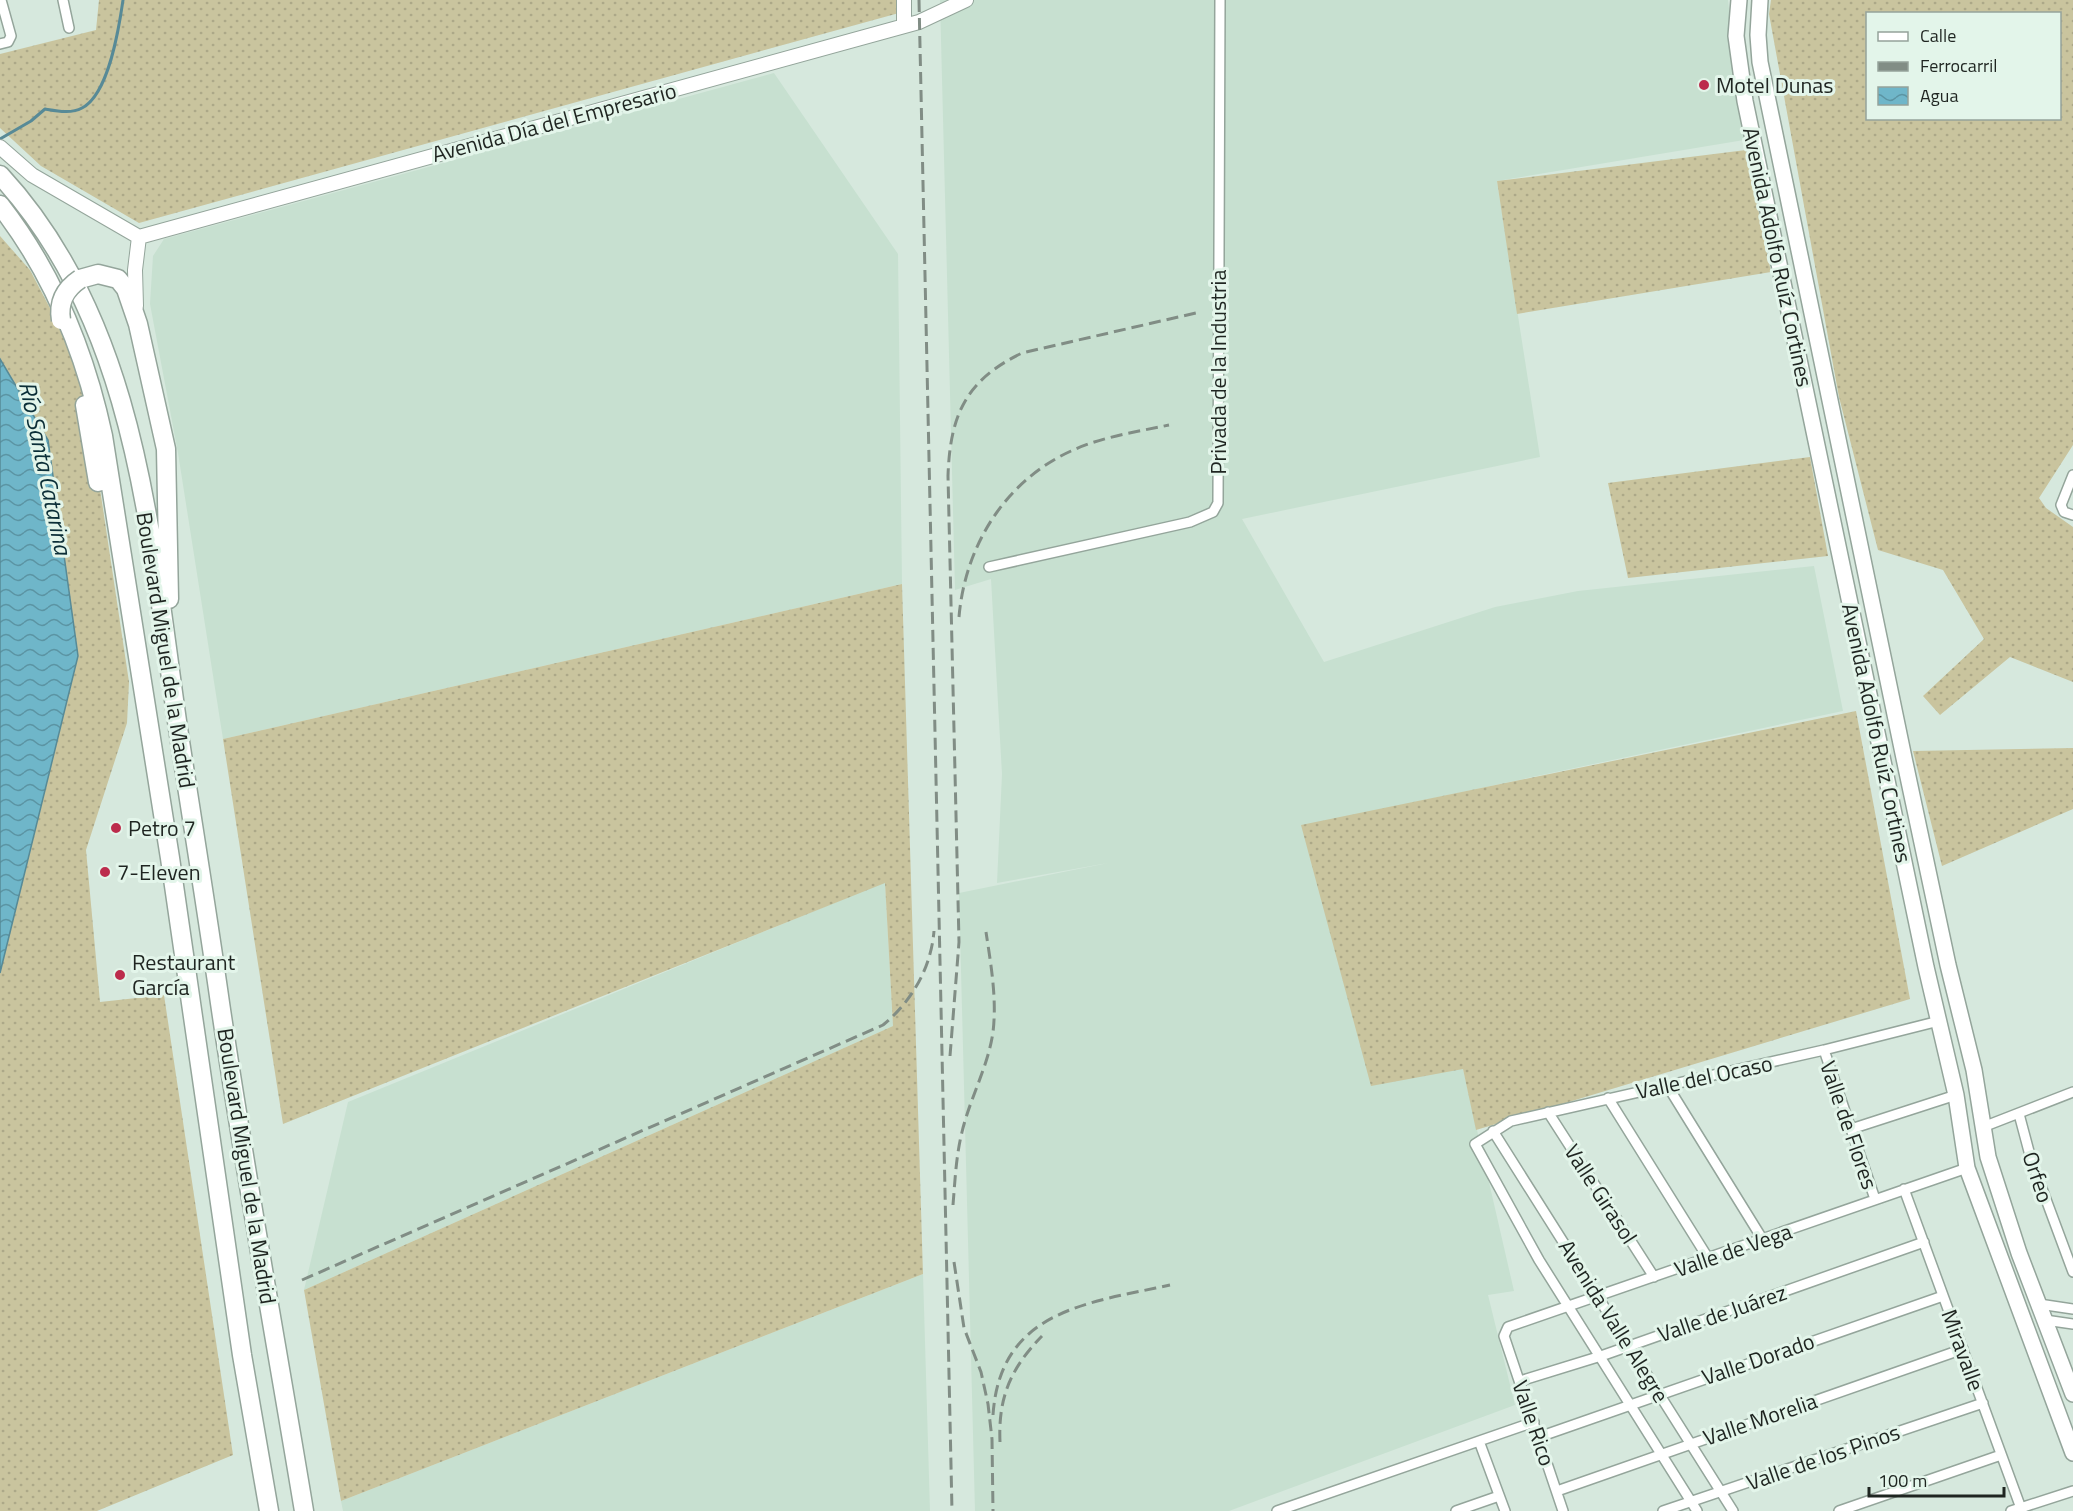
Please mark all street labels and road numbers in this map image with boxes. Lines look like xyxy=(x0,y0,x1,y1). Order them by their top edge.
street label: Avenida Día del Empresario xyxy=(428,73,680,171)
street label: Avenida Adolfo Ruíz Cortines xyxy=(1734,124,1822,390)
street label: Privada de la Industria xyxy=(1201,270,1235,474)
street label: Boulevard Miguel de la Madrid xyxy=(127,509,205,791)
street label: Avenida Adolfo Ruíz Cortines xyxy=(1833,600,1921,866)
street label: Boulevard Miguel de la Madrid xyxy=(208,1025,286,1307)
street label: Valle del Ocaso xyxy=(1632,1046,1776,1108)
street label: Valle de Flores xyxy=(1811,1056,1887,1194)
street label: Valle Girasol xyxy=(1556,1137,1646,1251)
street label: Orfeo xyxy=(2013,1147,2063,1207)
street label: Valle de Vega xyxy=(1670,1214,1796,1286)
street label: Avenida Valle Alegre xyxy=(1550,1233,1678,1409)
street label: Valle de Juárez xyxy=(1653,1275,1791,1351)
street label: Miravalle xyxy=(1933,1304,1993,1396)
street label: Valle Dorado xyxy=(1697,1324,1819,1394)
street label: Valle Rico xyxy=(1503,1375,1565,1471)
street label: Valle Morelia xyxy=(1698,1384,1822,1454)
street label: Valle de los Pinos xyxy=(1742,1415,1904,1499)

